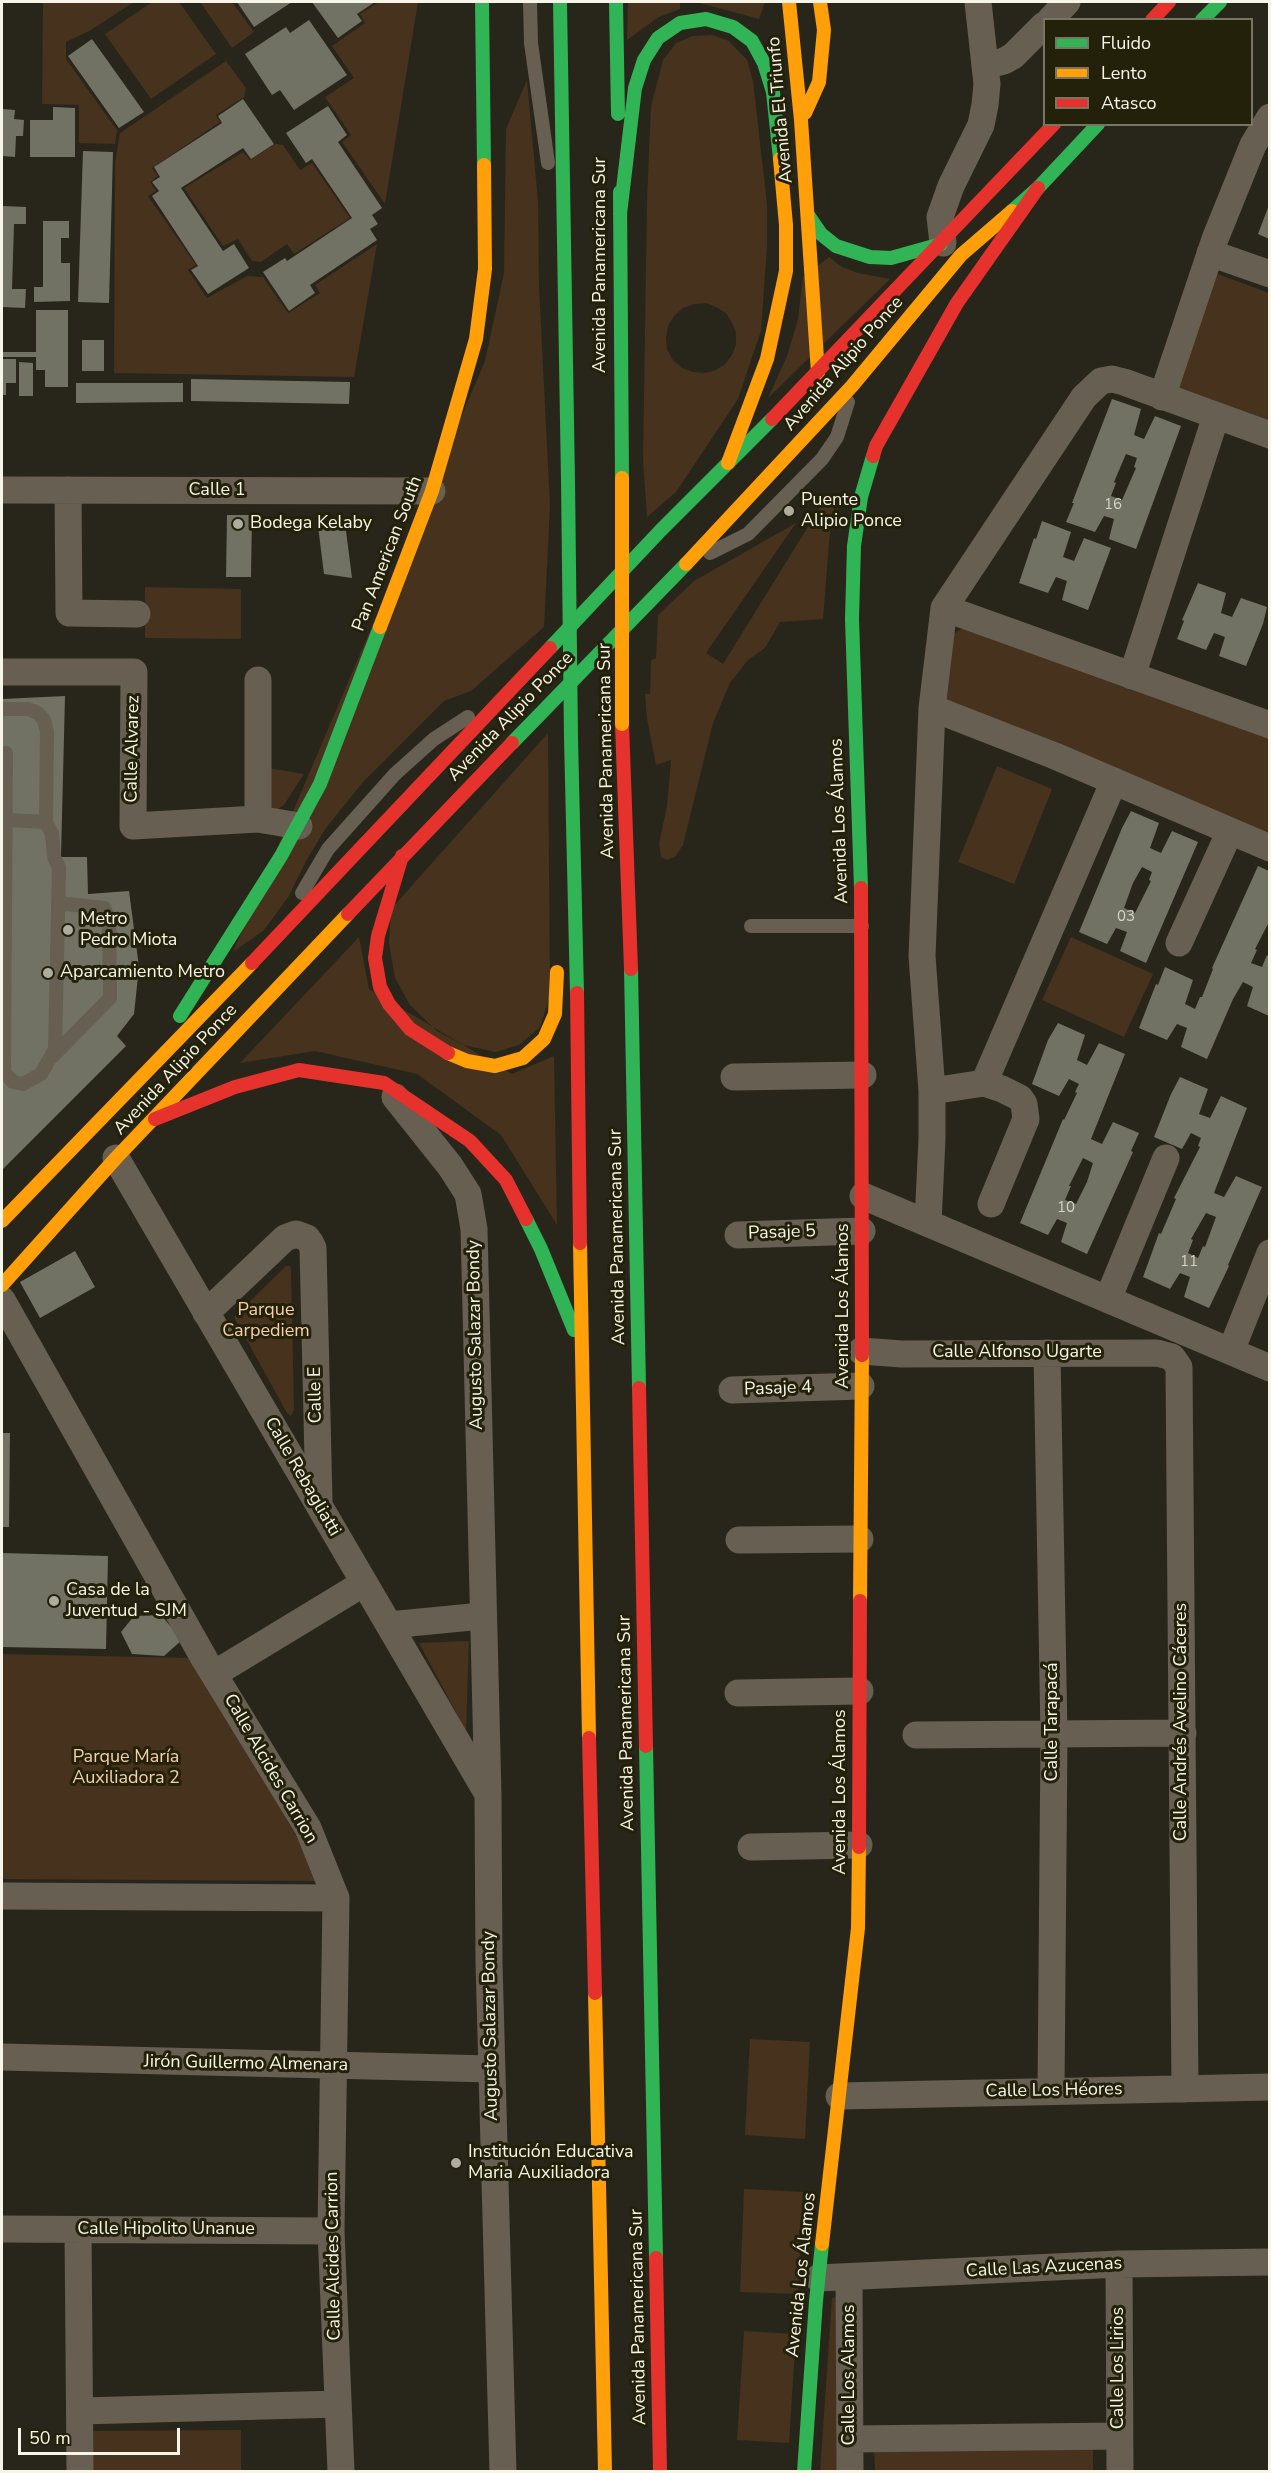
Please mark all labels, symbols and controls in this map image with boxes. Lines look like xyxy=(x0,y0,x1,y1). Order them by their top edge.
legend xyxy=(1043,18,1253,126)
text: Fluido xyxy=(1101,31,1151,55)
street label: Avenida El Triunfo xyxy=(764,36,798,184)
text: Lento xyxy=(1101,61,1147,85)
text: Atasco xyxy=(1101,91,1157,115)
street label: Avenida Panamericana Sur xyxy=(590,157,612,373)
street label: Avenida Alipio Ponce xyxy=(780,292,908,436)
street label: Pan American South xyxy=(348,473,428,635)
street label: Calle 1 xyxy=(189,480,245,502)
place label: Puente Alipio Ponce xyxy=(801,490,902,532)
house number: 16 xyxy=(1104,496,1122,514)
marker: Puente Alipio Ponce xyxy=(782,504,796,518)
place label: Bodega Kelaby xyxy=(250,513,372,535)
marker: Bodega Kelaby xyxy=(231,517,245,531)
street label: Avenida Panamericana Sur xyxy=(594,643,620,859)
street label: Avenida Alipio Ponce xyxy=(444,648,578,786)
street label: Calle Alvarez xyxy=(121,695,145,803)
street label: Avenida Los Álamos xyxy=(826,738,854,904)
house number: 03 xyxy=(1117,908,1135,926)
place label: Metro Pedro Miota xyxy=(80,909,177,952)
marker: Metro Pedro Miota xyxy=(61,923,75,937)
place label: Aparcamiento Metro xyxy=(60,962,225,984)
marker: Aparcamiento Metro xyxy=(41,966,55,980)
street label: Avenida Alipio Ponce xyxy=(110,1000,242,1140)
street label: Avenida Panamericana Sur xyxy=(605,1129,631,1345)
house number: 10 xyxy=(1057,1199,1075,1217)
street label: Pasaje 5 xyxy=(748,1221,816,1245)
street label: Avenida Los Álamos xyxy=(833,1223,855,1389)
street label: Augusto Salazar Bondy xyxy=(464,1240,488,1430)
house number: 11 xyxy=(1180,1253,1198,1271)
park label: Parque Carpediem xyxy=(222,1300,310,1342)
street label: Calle Alfonso Ugarte xyxy=(932,1342,1102,1364)
street label: Calle E xyxy=(305,1367,327,1423)
street label: Pasaje 4 xyxy=(744,1377,812,1401)
street label: Calle Rebagliatti xyxy=(259,1414,345,1540)
place label: Casa de la Juventud - SJM xyxy=(66,1580,187,1622)
marker: Casa de la Juventud - SJM xyxy=(47,1594,61,1608)
street label: Calle Andrés Avelino Cáceres xyxy=(1171,1603,1193,1841)
street label: Avenida Panamericana Sur xyxy=(614,1615,640,1831)
street label: Calle Tarapacá xyxy=(1042,1663,1064,1781)
street label: Calle Alcides Carrion xyxy=(218,1690,322,1848)
street label: Avenida Los Álamos xyxy=(830,1709,852,1875)
park label: Parque María Auxiliadora 2 xyxy=(72,1747,180,1790)
street label: Augusto Salazar Bondy xyxy=(479,1931,503,2121)
street label: Jirón Guillermo Almenara xyxy=(144,2051,348,2077)
street label: Calle Los Héores xyxy=(985,2079,1123,2103)
place label: Institución Educativa Maria Auxiliadora xyxy=(468,2142,634,2184)
marker: Institución Educativa Maria Auxiliadora xyxy=(449,2156,463,2170)
street label: Calle Alcides Carrion xyxy=(322,2171,346,2341)
street label: Avenida Los Álamos xyxy=(783,2192,821,2358)
street label: Avenida Panamericana Sur xyxy=(626,2209,652,2425)
street label: Calle Hipolito Unanue xyxy=(77,2219,255,2241)
street label: Calle Las Azucenas xyxy=(965,2253,1123,2283)
street label: Calle Los Alamos xyxy=(839,2304,861,2446)
street label: Calle Los Lirios xyxy=(1108,2307,1130,2429)
scale bar xyxy=(21,2416,183,2454)
text: 50 m xyxy=(29,2426,71,2450)

